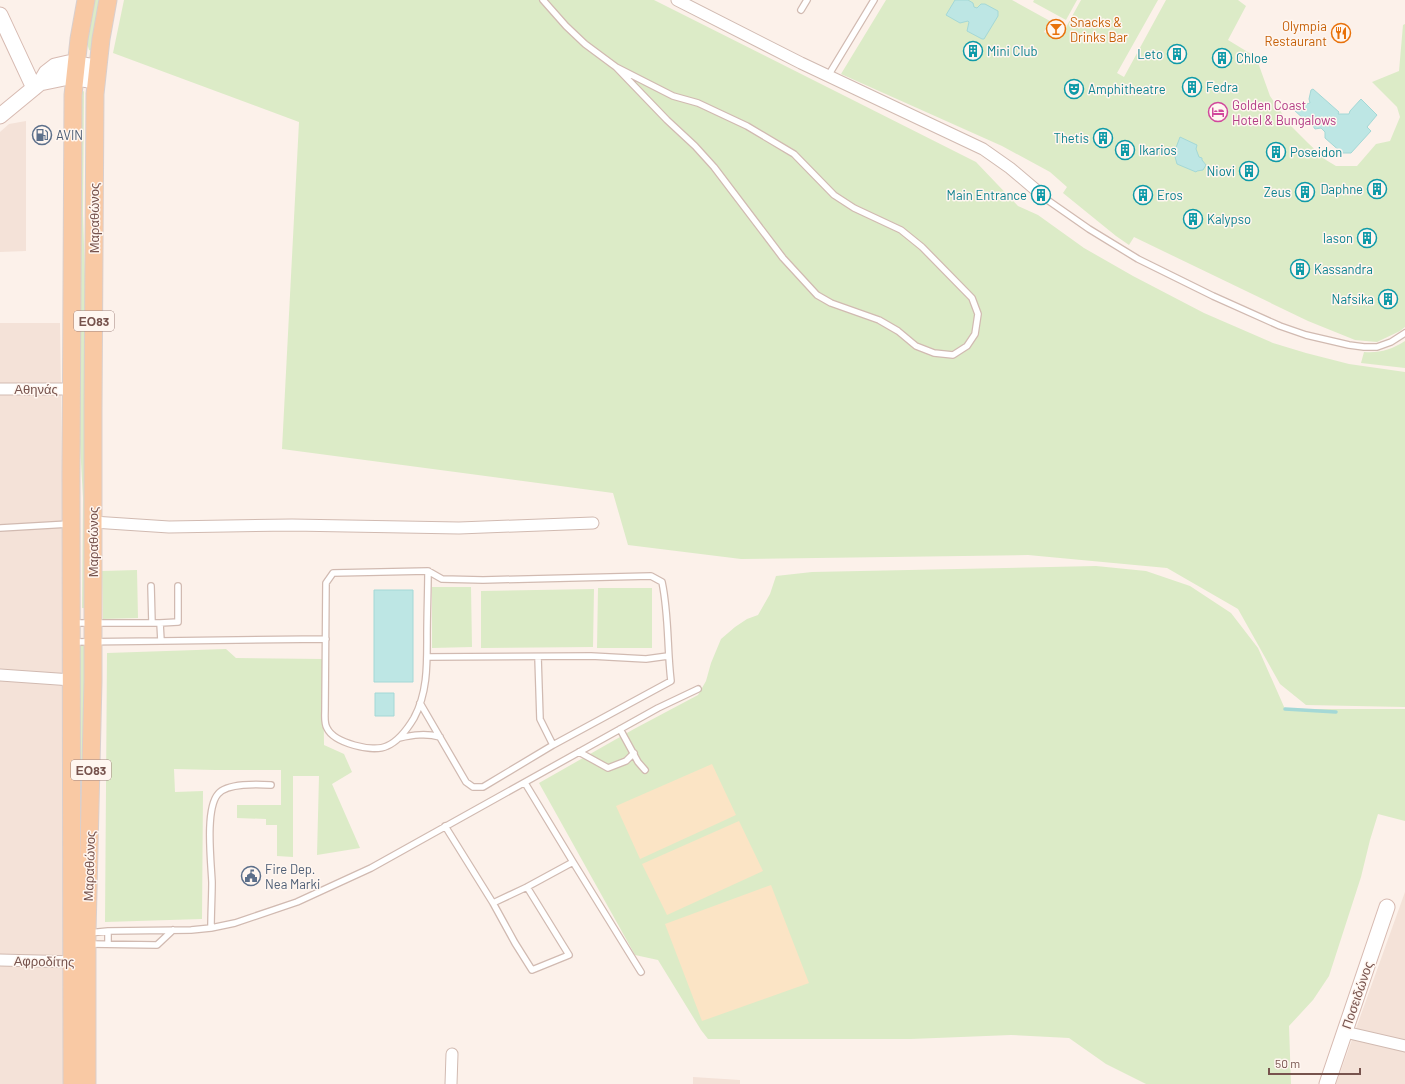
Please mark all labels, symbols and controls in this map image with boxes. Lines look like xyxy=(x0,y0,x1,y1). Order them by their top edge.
place label: Snacks & Drinks Bar xyxy=(1070,14,1128,45)
bar icon: Snacks & Drinks Bar xyxy=(1045,18,1067,40)
place label: Olympia Restaurant xyxy=(1265,18,1327,49)
restaurant icon: Olympia Restaurant xyxy=(1330,22,1352,44)
building icon: Mini Club xyxy=(962,40,984,62)
place label: Mini Club xyxy=(987,43,1037,59)
building icon: Leto xyxy=(1166,43,1188,65)
place label: Leto xyxy=(1137,46,1163,62)
building icon: Chloe xyxy=(1211,47,1233,69)
place label: Chloe xyxy=(1236,50,1268,66)
building icon: Fedra xyxy=(1181,76,1203,98)
theatre icon: Amphitheatre xyxy=(1063,78,1085,100)
place label: Fedra xyxy=(1206,79,1238,95)
place label: Amphitheatre xyxy=(1088,81,1166,97)
place label: Golden Coast Hotel & Bungalows xyxy=(1232,97,1336,128)
hotel icon: Golden Coast Hotel & Bungalows xyxy=(1207,101,1229,123)
fuel station icon: AVIN xyxy=(31,124,53,146)
place label: AVIN xyxy=(56,127,83,143)
building icon: Thetis xyxy=(1092,127,1114,149)
place label: Thetis xyxy=(1054,130,1089,146)
building icon: Ikarios xyxy=(1114,139,1136,161)
building icon: Poseidon xyxy=(1265,141,1287,163)
place label: Ikarios xyxy=(1139,142,1177,158)
place label: Poseidon xyxy=(1290,144,1342,160)
building icon: Niovi xyxy=(1238,160,1260,182)
place label: Niovi xyxy=(1207,163,1235,179)
building icon: Daphne xyxy=(1366,178,1388,200)
building icon: Zeus xyxy=(1294,181,1316,203)
place label: Daphne xyxy=(1320,181,1363,197)
street label: Μαραθώνος xyxy=(86,183,102,253)
building icon: Main Entrance xyxy=(1030,184,1052,206)
building icon: Eros xyxy=(1132,184,1154,206)
place label: Zeus xyxy=(1264,184,1291,200)
place label: Main Entrance xyxy=(947,187,1027,203)
place label: Eros xyxy=(1157,187,1183,203)
building icon: Kalypso xyxy=(1182,208,1204,230)
place label: Kalypso xyxy=(1207,211,1251,227)
building icon: Iason xyxy=(1356,227,1378,249)
place label: Iason xyxy=(1323,230,1353,246)
building icon: Kassandra xyxy=(1289,258,1311,280)
place label: Kassandra xyxy=(1314,261,1373,277)
building icon: Nafsika xyxy=(1377,288,1399,310)
place label: Nafsika xyxy=(1332,291,1374,307)
road number: ΕΟ83 xyxy=(74,311,114,331)
street label: Αθηνάς xyxy=(14,381,58,397)
street label: Μαραθώνος xyxy=(85,507,101,577)
road number: ΕΟ83 xyxy=(71,760,111,780)
street label: Μαραθώνος xyxy=(80,830,98,902)
place label: Fire Dep. Nea Marki xyxy=(265,861,320,892)
public building icon: Fire Dep. Nea Marki xyxy=(240,865,262,887)
street label: Αφροδίτης xyxy=(14,952,74,970)
street label: Ποσειδώνος xyxy=(1338,959,1376,1031)
scale bar xyxy=(1269,1050,1360,1076)
text: 50 m xyxy=(1275,1056,1300,1070)

